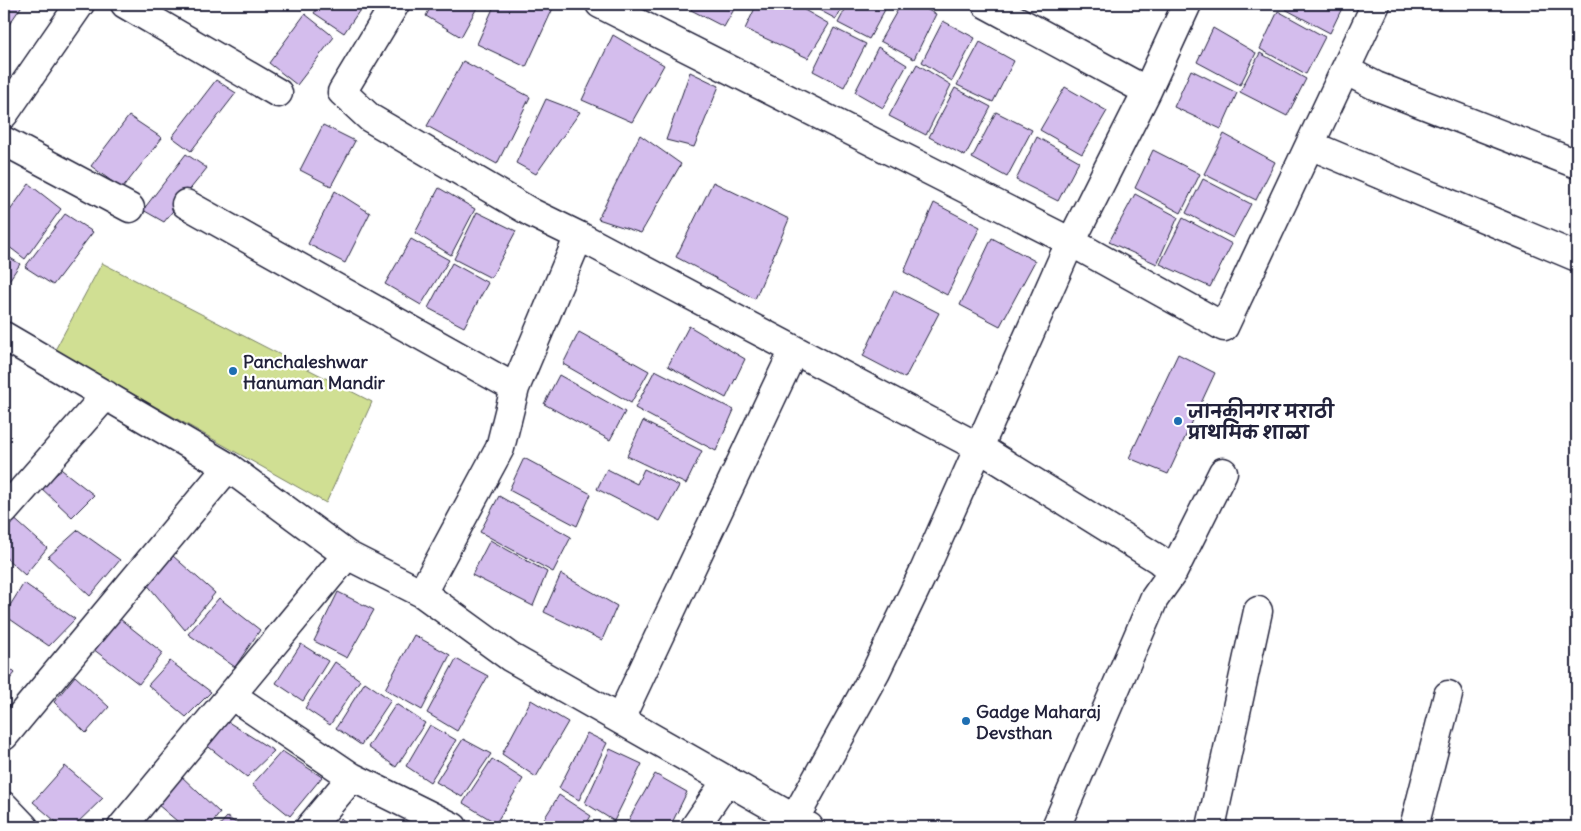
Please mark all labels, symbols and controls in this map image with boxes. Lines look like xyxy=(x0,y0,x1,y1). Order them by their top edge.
place label: Panchaleshwar Hanuman Mandir xyxy=(243,350,386,394)
marker: Panchaleshwar Hanuman Mandir xyxy=(227,365,239,377)
place label: जानकीनगर मराठी प्राथमिक शाळा xyxy=(1186,397,1335,444)
marker: जानकीनगर मराठी प्राथमिक शाळा xyxy=(1172,415,1184,427)
place label: Gadge Maharaj Devsthan xyxy=(976,700,1101,744)
marker: Gadge Maharaj Devsthan xyxy=(960,715,972,727)

